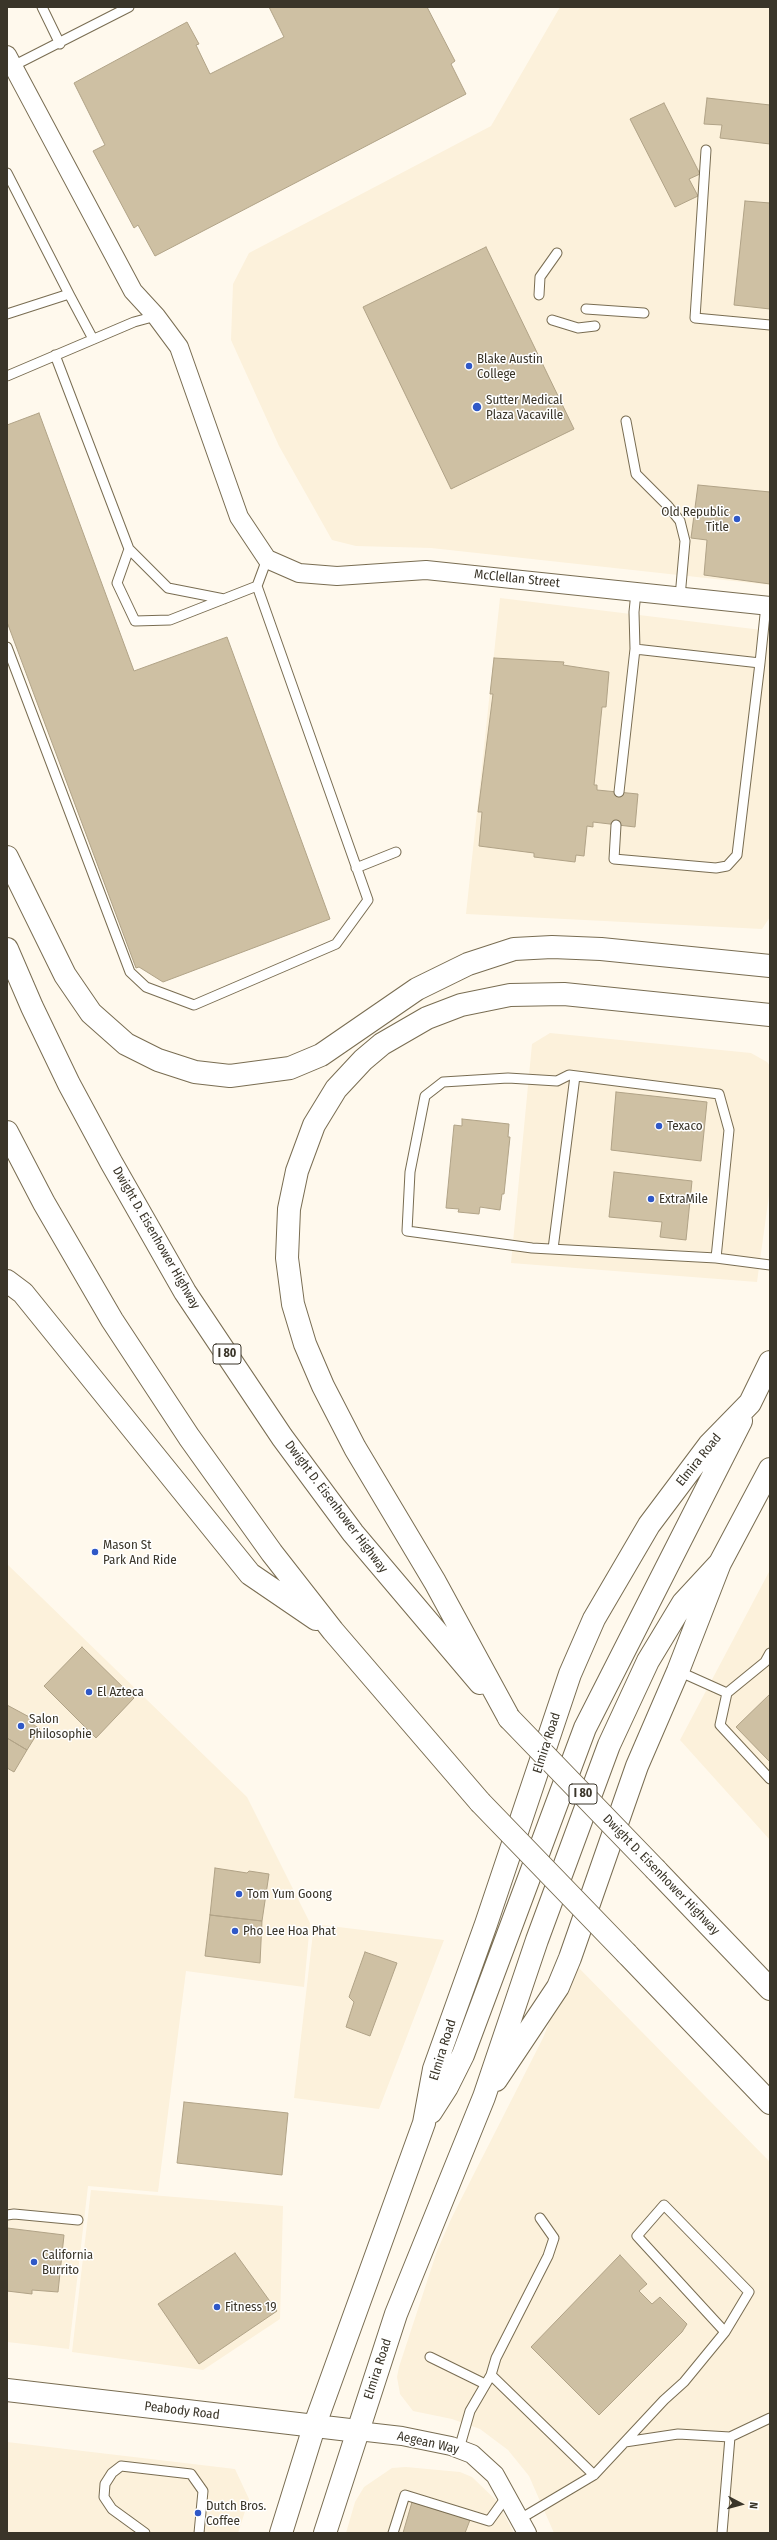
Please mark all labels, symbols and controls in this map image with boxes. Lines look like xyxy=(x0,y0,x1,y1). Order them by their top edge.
place label: Blake Austin College xyxy=(477,351,543,382)
marker: Blake Austin College xyxy=(464,361,474,371)
place label: Sutter Medical Plaza Vacaville xyxy=(486,392,563,423)
marker: Sutter Medical Plaza Vacaville xyxy=(471,401,483,413)
place label: Old Republic Title xyxy=(661,504,729,535)
marker: Old Republic Title xyxy=(732,514,742,524)
street label: McClellan Street xyxy=(473,567,561,591)
place label: Texaco xyxy=(667,1118,703,1134)
marker: Texaco xyxy=(654,1121,664,1131)
street label: Dwight D. Eisenhower Highway xyxy=(109,1164,203,1312)
place label: ExtraMile xyxy=(659,1191,708,1207)
marker: ExtraMile xyxy=(646,1194,656,1204)
road number: I 80 xyxy=(213,1344,241,1364)
street label: Elmira Road xyxy=(673,1431,725,1489)
street label: Dwight D. Eisenhower Highway xyxy=(281,1438,391,1576)
place label: Mason St Park And Ride xyxy=(103,1537,177,1568)
marker: Mason St Park And Ride xyxy=(90,1547,100,1557)
place label: El Azteca xyxy=(97,1684,144,1700)
marker: El Azteca xyxy=(84,1687,94,1697)
place label: Salon Philosophie xyxy=(29,1711,92,1742)
street label: Elmira Road xyxy=(530,1711,564,1775)
marker: Salon Philosophie xyxy=(16,1721,26,1731)
road number: I 80 xyxy=(569,1784,597,1804)
street label: Dwight D. Eisenhower Highway xyxy=(599,1811,723,1939)
place label: Tom Yum Goong xyxy=(247,1886,332,1902)
marker: Tom Yum Goong xyxy=(234,1889,244,1899)
place label: Pho Lee Hoa Phat xyxy=(243,1923,336,1939)
marker: Pho Lee Hoa Phat xyxy=(230,1926,240,1936)
street label: Elmira Road xyxy=(426,2017,460,2083)
place label: California Burrito xyxy=(42,2247,93,2278)
marker: California Burrito xyxy=(29,2257,39,2267)
place label: Fitness 19 xyxy=(225,2299,276,2315)
marker: Fitness 19 xyxy=(212,2302,222,2312)
street label: Elmira Road xyxy=(361,2337,395,2401)
street label: Peabody Road xyxy=(144,2399,220,2423)
street label: Aegean Way xyxy=(396,2428,460,2458)
north arrow xyxy=(721,2484,761,2524)
place label: Dutch Bros. Coffee xyxy=(206,2498,266,2529)
text: N xyxy=(747,2501,760,2509)
marker: Dutch Bros. Coffee xyxy=(193,2508,203,2518)

